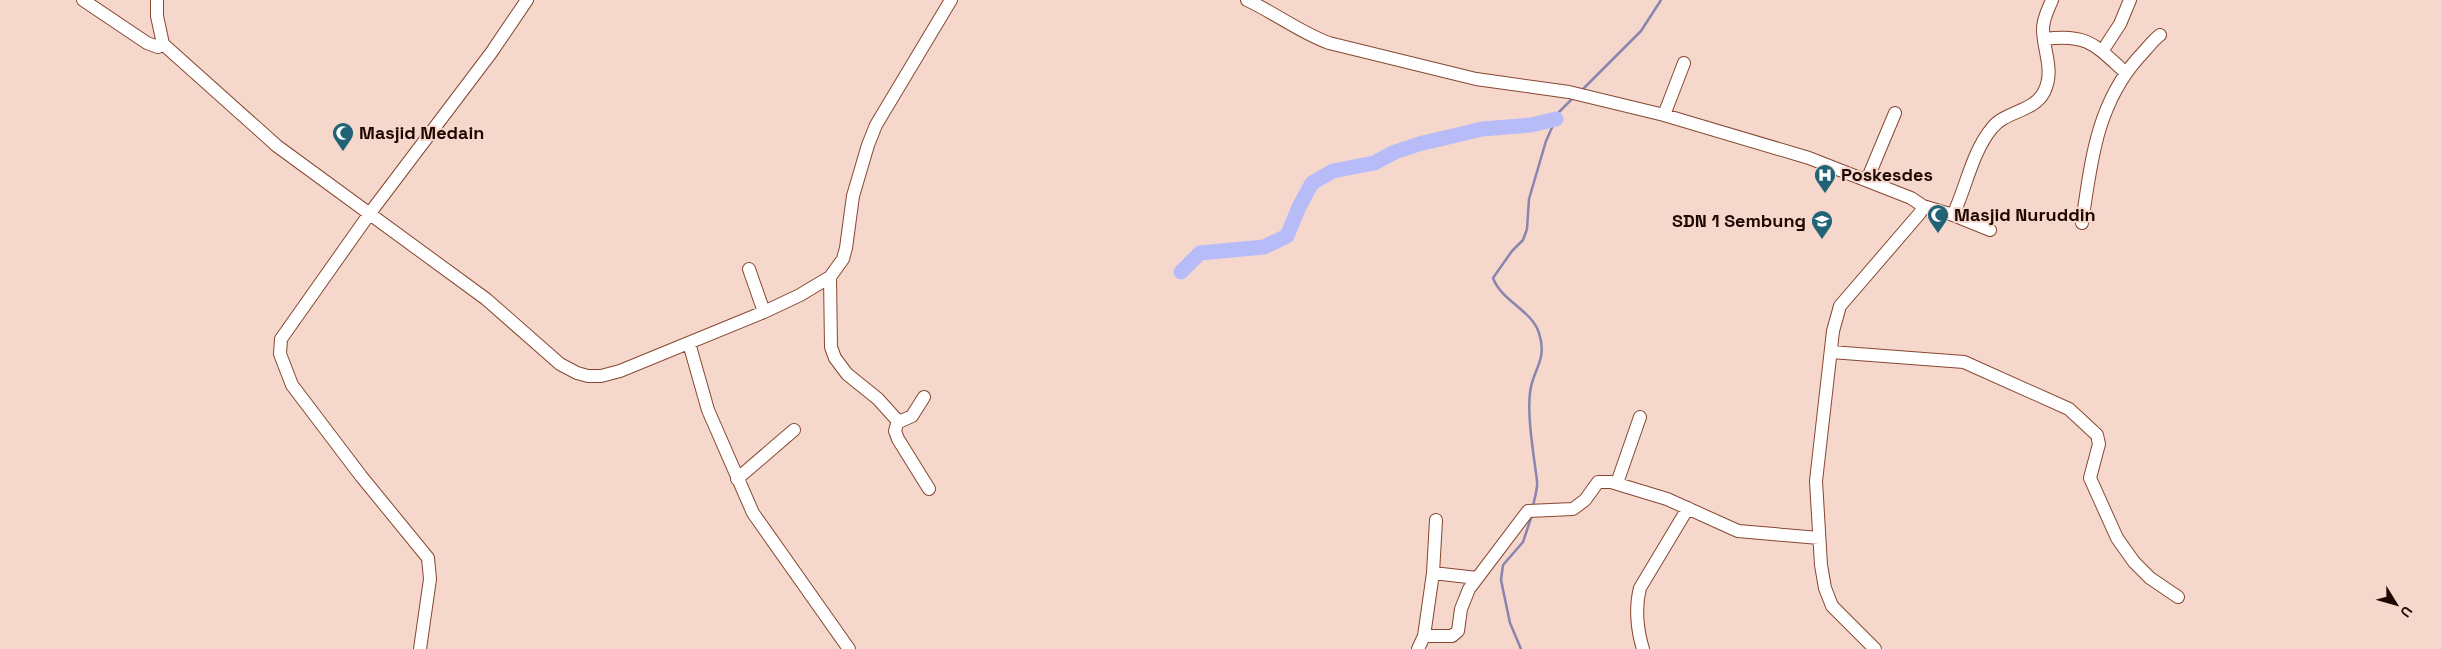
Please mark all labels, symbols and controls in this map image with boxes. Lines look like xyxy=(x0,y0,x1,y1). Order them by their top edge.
mosque icon: Masjid Medain xyxy=(331,121,355,152)
place label: Masjid Medain xyxy=(359,121,484,144)
hospital icon: Poskesdes xyxy=(1813,163,1837,194)
place label: Poskesdes xyxy=(1841,163,1933,186)
mosque icon: Masjid Nuruddin xyxy=(1926,203,1950,234)
place label: Masjid Nuruddin xyxy=(1954,203,2096,226)
place label: SDN 1 Sembung xyxy=(1672,209,1806,232)
school or university icon: SDN 1 Sembung xyxy=(1810,209,1834,240)
north arrow xyxy=(2371,579,2421,629)
text: U xyxy=(2396,603,2416,621)

